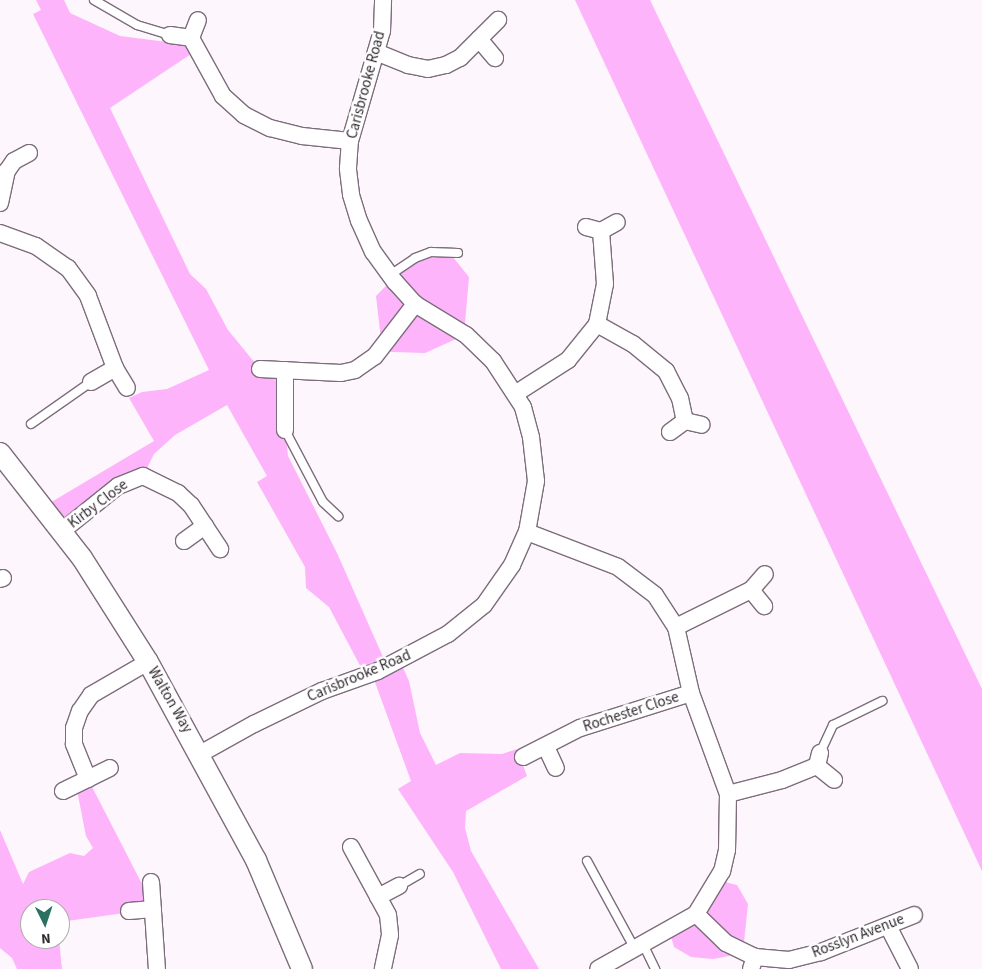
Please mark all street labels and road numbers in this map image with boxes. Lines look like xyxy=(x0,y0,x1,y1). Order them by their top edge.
street label: Carisbrooke Road xyxy=(343,29,389,141)
street label: Kirby Close xyxy=(65,476,131,532)
street label: Carisbrooke Road xyxy=(305,646,413,706)
street label: Walton Way xyxy=(144,664,196,736)
street label: Rochester Close xyxy=(581,688,681,736)
street label: Rosslyn Avenue xyxy=(809,910,907,962)

